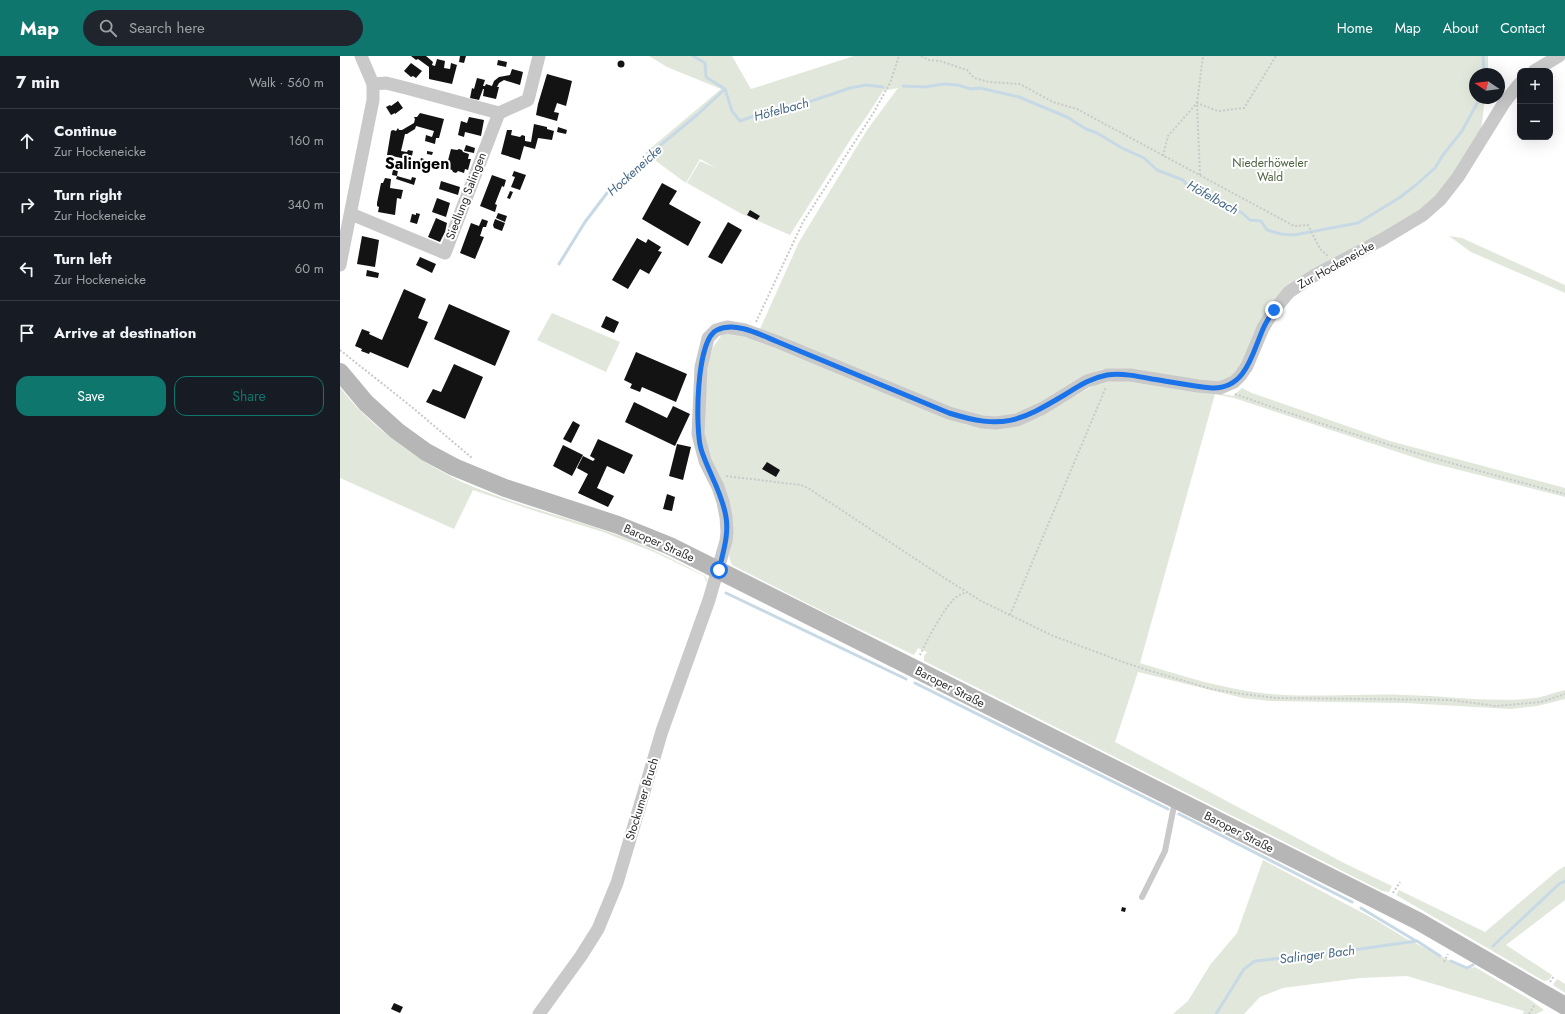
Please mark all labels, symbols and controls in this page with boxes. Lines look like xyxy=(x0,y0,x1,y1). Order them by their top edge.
search box xyxy=(83,10,363,46)
text: Map xyxy=(20,15,59,42)
icon: search xyxy=(97,17,119,39)
text: Search here xyxy=(129,17,205,39)
text: Home xyxy=(1337,18,1373,38)
text: Map xyxy=(1395,18,1421,38)
text: About xyxy=(1443,18,1478,38)
text: Contact xyxy=(1500,18,1545,38)
north arrow xyxy=(1469,68,1505,104)
map controls xyxy=(1517,68,1553,140)
button: + xyxy=(1517,68,1553,104)
text: 7 min xyxy=(16,70,60,94)
text: Walk · 560 m xyxy=(249,73,324,92)
water label: Höfelbach xyxy=(752,93,811,126)
button: − xyxy=(1517,104,1553,140)
text: Continue xyxy=(54,120,117,142)
icon: ahead xyxy=(16,130,38,152)
text: 160 m xyxy=(289,131,324,150)
water label: Hockeneicke xyxy=(603,140,666,200)
text: Zur Hockeneicke xyxy=(54,142,146,161)
street label: Siedlung Salingen xyxy=(441,150,491,242)
district label: Salingen xyxy=(385,152,449,175)
park label: Niederhöweler Wald xyxy=(1232,154,1309,186)
water label: Höfelbach xyxy=(1184,176,1242,219)
text: Turn right xyxy=(54,184,122,206)
icon: right xyxy=(16,194,38,216)
text: 340 m xyxy=(287,195,324,214)
text: Zur Hockeneicke xyxy=(54,206,146,225)
street label: Zur Hockeneicke xyxy=(1294,237,1378,293)
text: Turn left xyxy=(54,248,112,270)
icon: left xyxy=(16,258,38,280)
text: 60 m xyxy=(295,259,324,278)
text: Zur Hockeneicke xyxy=(54,270,146,289)
route end xyxy=(1265,301,1283,319)
icon: arrive xyxy=(16,322,38,344)
text: Arrive at destination xyxy=(54,322,196,344)
button: Save xyxy=(16,376,166,416)
button: Share xyxy=(174,376,324,416)
street label: Baroper Straße xyxy=(621,519,697,567)
route start xyxy=(710,561,728,579)
street label: Baroper Straße xyxy=(912,662,988,712)
street label: Stockumer Bruch xyxy=(621,755,663,843)
street label: Baroper Straße xyxy=(1201,807,1277,857)
water label: Salinger Bach xyxy=(1278,940,1356,969)

